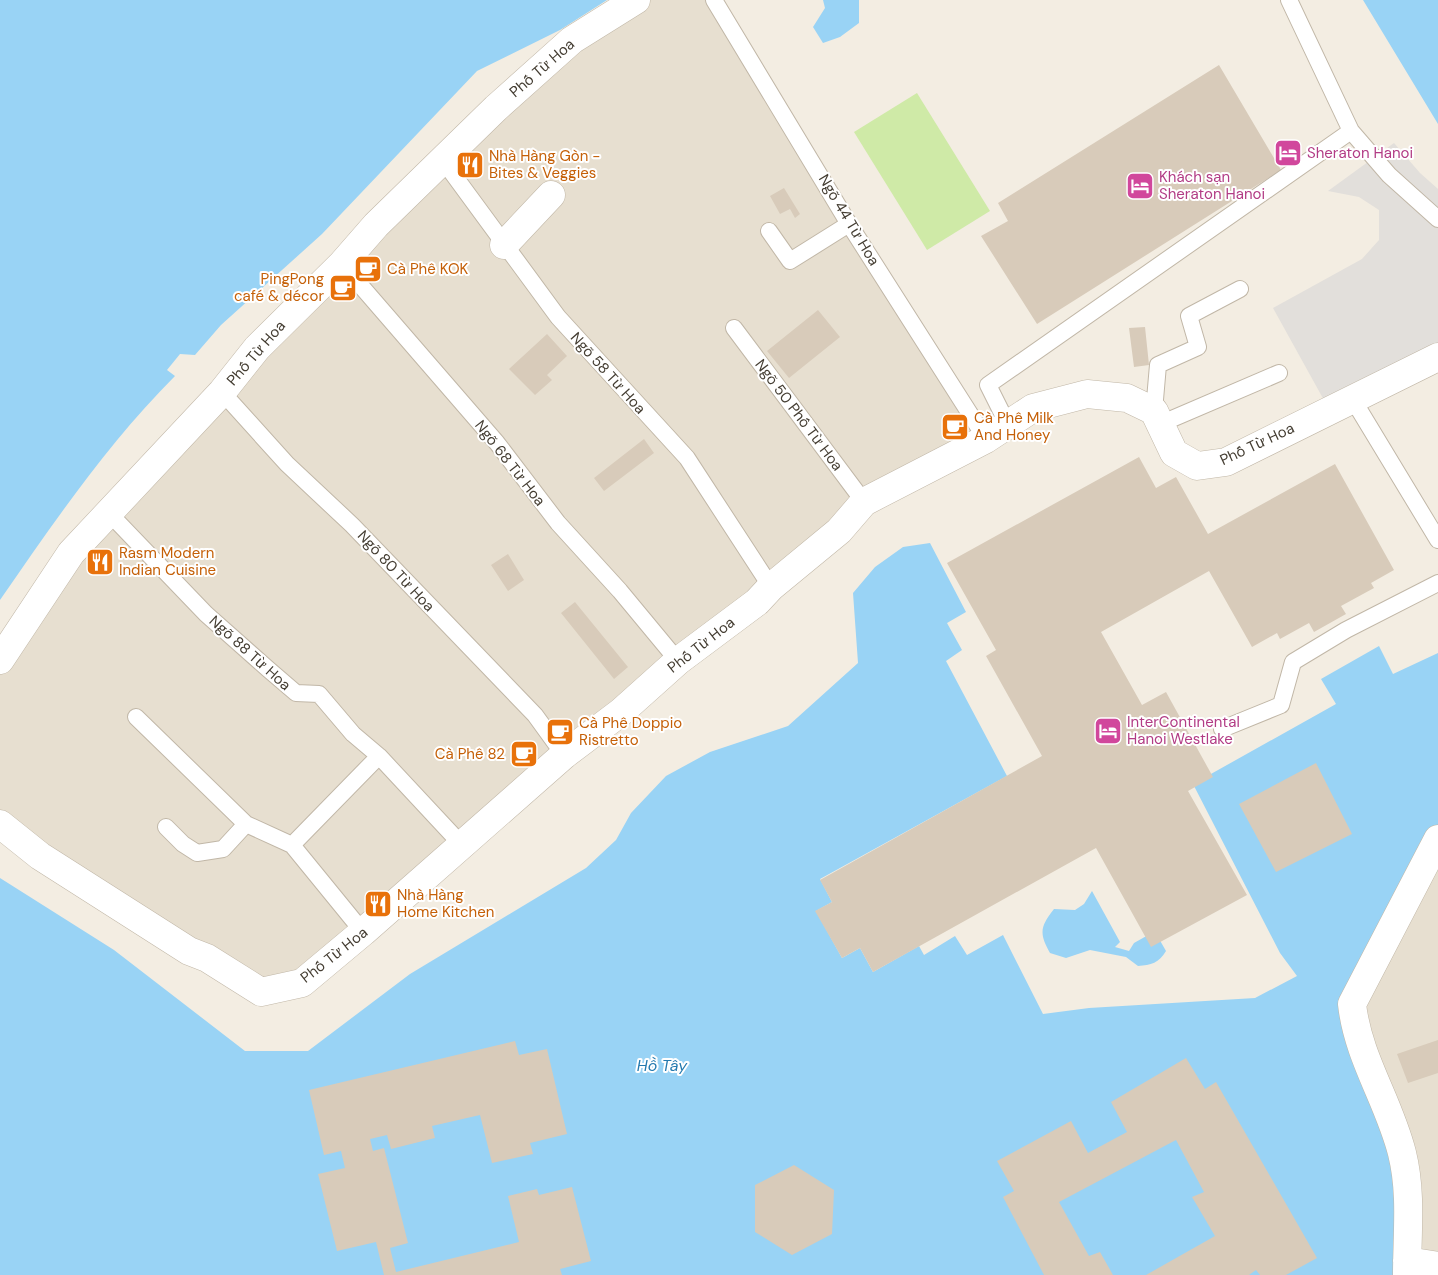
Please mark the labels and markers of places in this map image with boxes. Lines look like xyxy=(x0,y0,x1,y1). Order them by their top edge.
hotel icon: Sheraton Hanoi xyxy=(1273,138,1303,168)
place label: Sheraton Hanoi xyxy=(1307,143,1413,163)
place label: Nhà Hàng Gòn - Bites & Veggies xyxy=(489,146,600,183)
restaurant icon: Nhà Hàng Gòn - Bites & Veggies xyxy=(455,150,485,180)
place label: Khách sạn Sheraton Hanoi xyxy=(1159,167,1265,204)
hotel icon: Khách sạn Sheraton Hanoi xyxy=(1125,171,1155,201)
cafe icon: Cà Phê KOK xyxy=(353,254,383,284)
place label: Cà Phê KOK xyxy=(387,259,468,279)
place label: PingPong café & décor xyxy=(234,269,324,306)
cafe icon: PingPong café & décor xyxy=(328,273,358,303)
place label: Cà Phê Milk And Honey xyxy=(974,408,1054,445)
cafe icon: Cà Phê Milk And Honey xyxy=(940,412,970,442)
place label: Rasm Modern Indian Cuisine xyxy=(119,543,216,580)
restaurant icon: Rasm Modern Indian Cuisine xyxy=(85,547,115,577)
place label: InterContinental Hanoi Westlake xyxy=(1127,712,1240,749)
place label: Cà Phê Doppio Ristretto xyxy=(579,713,682,750)
hotel icon: InterContinental Hanoi Westlake xyxy=(1093,716,1123,746)
cafe icon: Cà Phê Doppio Ristretto xyxy=(545,717,575,747)
cafe icon: Cà Phê 82 xyxy=(509,739,539,769)
place label: Cà Phê 82 xyxy=(435,744,505,764)
place label: Nhà Hàng Home Kitchen xyxy=(397,885,494,922)
restaurant icon: Nhà Hàng Home Kitchen xyxy=(363,889,393,919)

